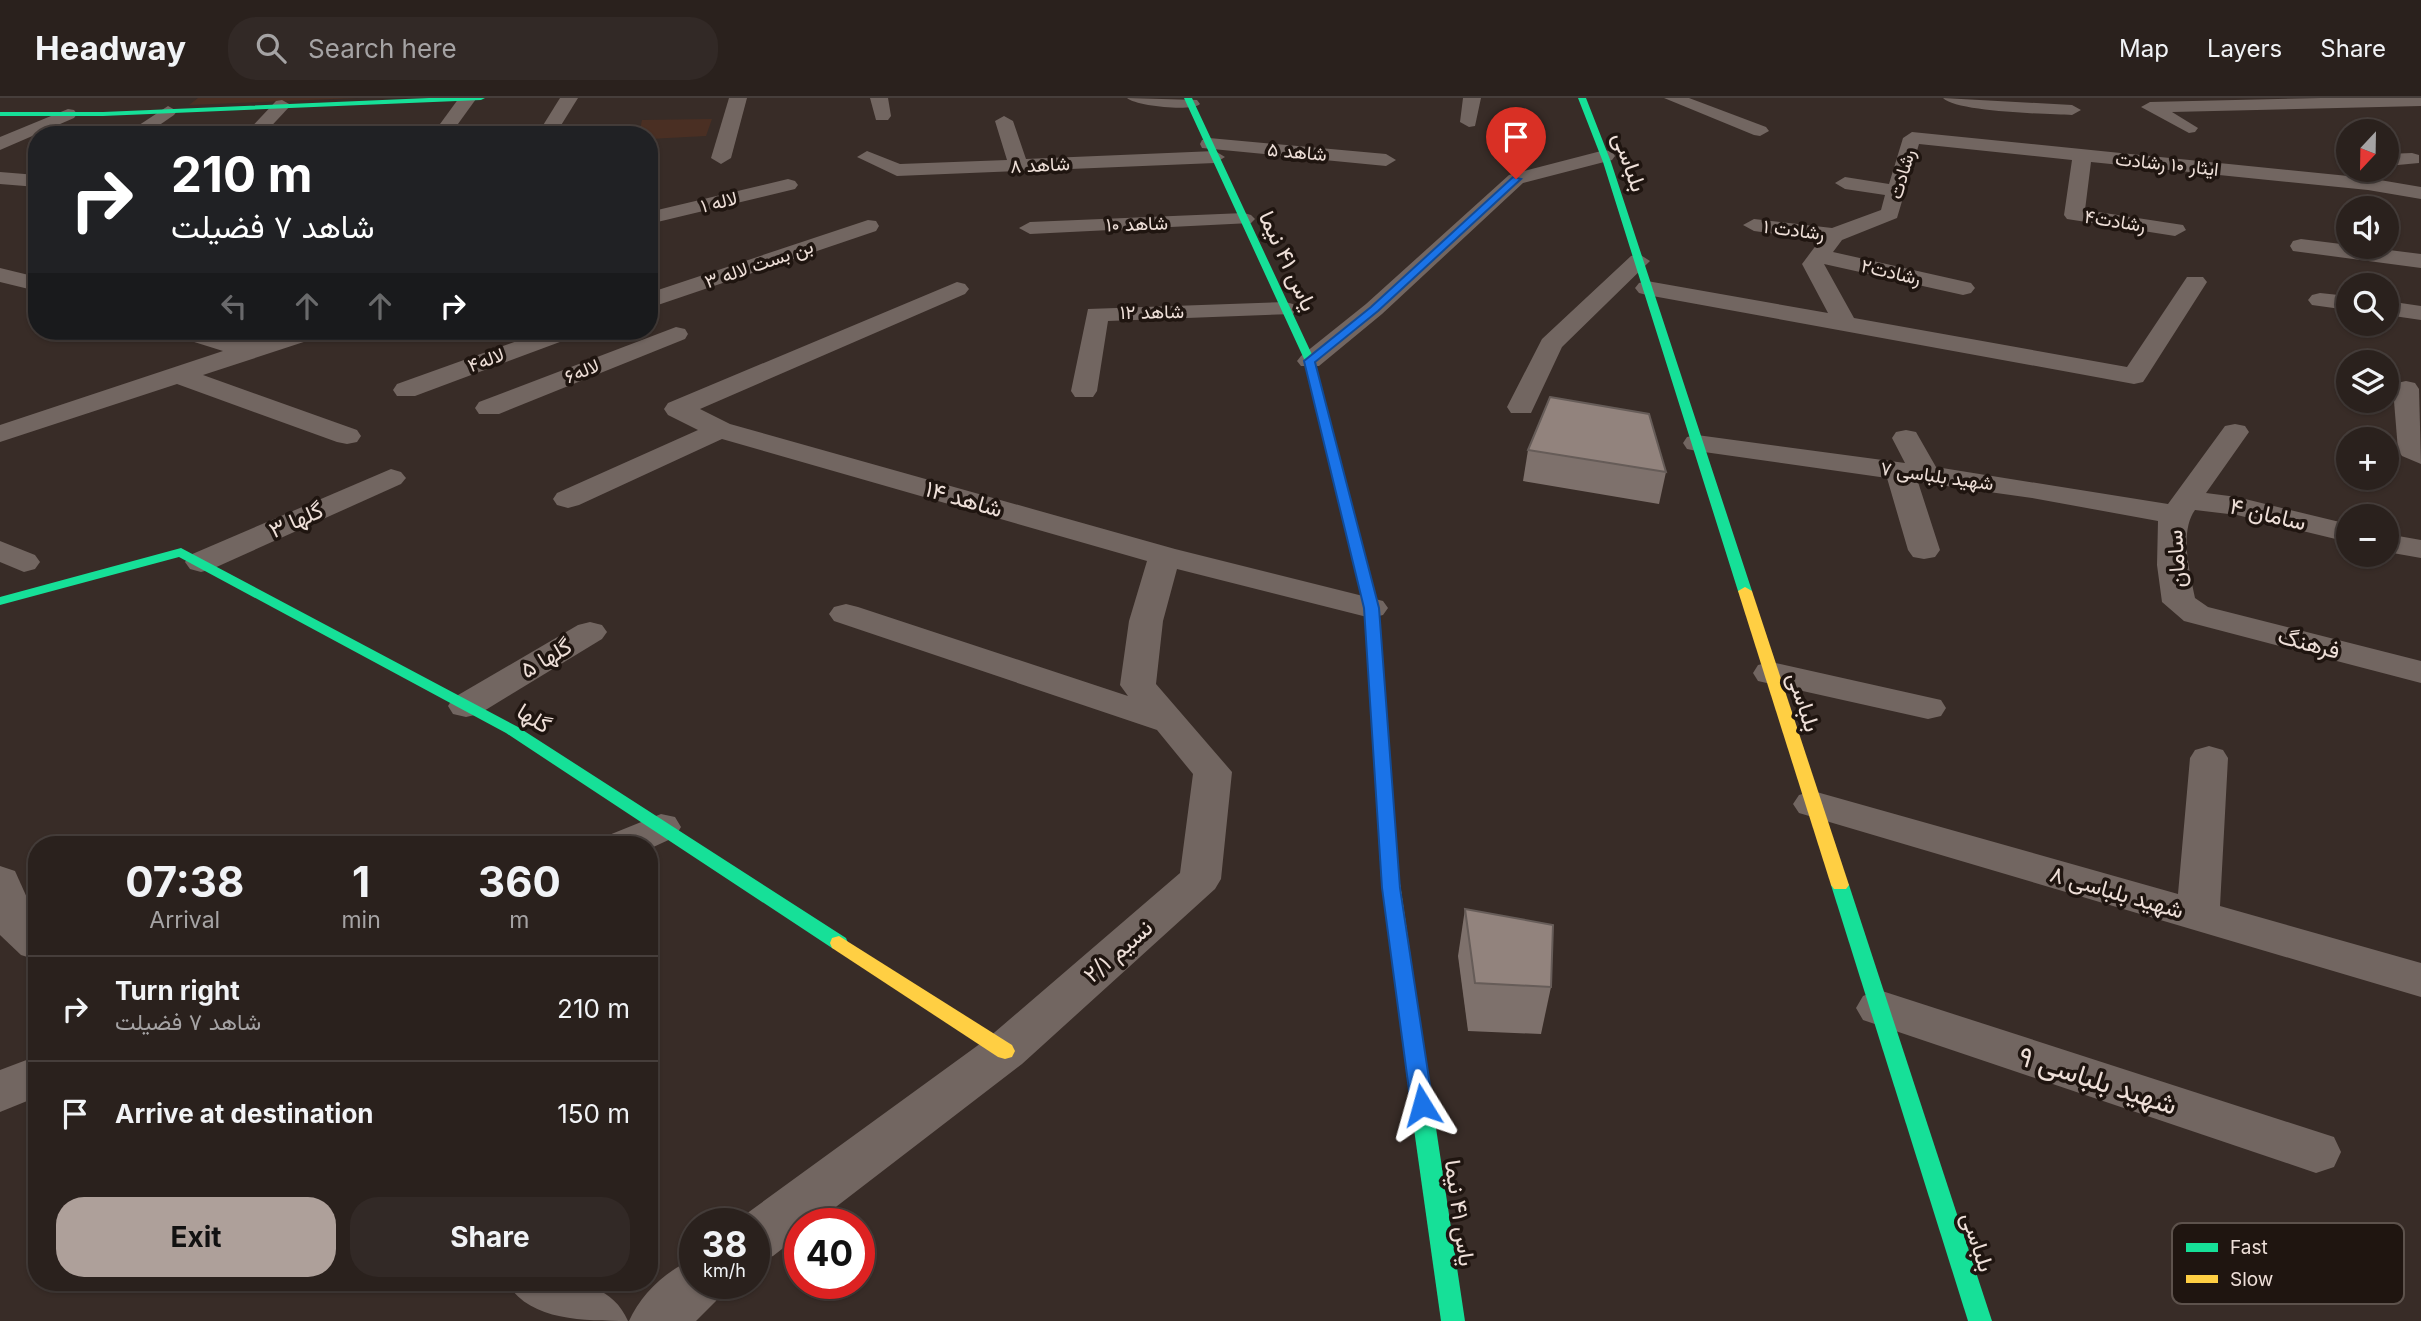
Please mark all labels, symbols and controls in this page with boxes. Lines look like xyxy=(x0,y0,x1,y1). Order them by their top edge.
search box xyxy=(228,17,718,80)
text: Headway xyxy=(35,28,186,68)
icon: search xyxy=(252,29,290,67)
text: Search here xyxy=(308,33,457,64)
text: Map xyxy=(2119,34,2169,63)
text: Layers xyxy=(2207,34,2282,63)
text: Share xyxy=(2320,34,2386,63)
pin xyxy=(1486,107,1546,179)
icon: arrive xyxy=(1497,118,1535,156)
north arrow xyxy=(2336,119,2399,182)
map controls xyxy=(2336,119,2399,567)
street label: بلباسی xyxy=(1607,129,1653,195)
street label: شاهد ۵ xyxy=(1266,138,1328,166)
text: 210 m xyxy=(171,145,312,204)
street label: رشادت xyxy=(1884,146,1920,202)
street label: ایثار ۱۰ رشادت xyxy=(2114,147,2220,181)
street label: شاهد ۸ xyxy=(1010,152,1070,178)
icon: right xyxy=(56,154,147,245)
street label: لاله ۱ xyxy=(698,186,740,218)
button: sound xyxy=(2336,196,2399,259)
street label: رشادت۴ xyxy=(2083,205,2147,237)
text: شاهد ۷ فضیلت xyxy=(171,207,374,246)
street label: یاس ۴۱ نیما xyxy=(1253,207,1323,315)
street label: شاهد ۱۰ xyxy=(1106,211,1168,237)
street label: رشادت ۱ xyxy=(1762,215,1826,245)
street label: بن بست لاله ۳ xyxy=(702,235,816,293)
street label: رشادت۲ xyxy=(1859,254,1923,290)
button: search xyxy=(2336,273,2399,336)
icon: left xyxy=(215,287,253,325)
icon: ahead xyxy=(288,287,326,325)
icon: ahead xyxy=(361,287,399,325)
icon: right xyxy=(434,287,472,325)
street label: شاهد ۱۲ xyxy=(1120,300,1184,324)
street label: لاله۴ xyxy=(465,343,507,377)
button: layers xyxy=(2336,350,2399,413)
street label: لاله۶ xyxy=(561,354,603,388)
button: + xyxy=(2336,427,2399,490)
street label: شهید بلباسی ۷ xyxy=(1879,457,1995,495)
street label: شاهد ۱۴ xyxy=(922,475,1006,523)
street label: سامان ۴ xyxy=(2227,492,2309,536)
street label: گلها ۳ xyxy=(264,496,328,545)
button: − xyxy=(2336,504,2399,567)
street label: سامان xyxy=(2160,529,2192,589)
street label: فرهنگ xyxy=(2275,621,2343,666)
street label: گلها ۵ xyxy=(515,632,577,685)
street label: بلباسی xyxy=(1781,669,1827,735)
street label: گلها xyxy=(511,697,556,740)
text: 07:38 xyxy=(125,856,244,907)
text: 1 xyxy=(352,856,370,907)
text: 360 xyxy=(478,856,561,907)
street label: شهید بلباسی ۸ xyxy=(2047,860,2187,925)
text: Arrival xyxy=(149,906,220,934)
text: min xyxy=(341,906,381,934)
text: m xyxy=(509,906,529,934)
street label: نسیم ۲/۱ xyxy=(1078,913,1159,989)
text: Turn right xyxy=(115,975,240,1006)
icon: right xyxy=(56,990,94,1028)
text: 210 m xyxy=(557,993,630,1024)
text: شاهد ۷ فضیلت xyxy=(115,1008,261,1036)
street label: شهید بلباسی ۹ xyxy=(2014,1038,2182,1123)
position arrow xyxy=(1385,1068,1459,1142)
icon: arrive xyxy=(56,1095,94,1133)
text: Arrive at destination xyxy=(115,1098,374,1129)
text: 150 m xyxy=(557,1098,630,1129)
street label: یاس ۴۱ نیما xyxy=(1439,1158,1481,1268)
button: Exit xyxy=(56,1197,336,1277)
button: Share xyxy=(350,1197,630,1277)
speed limit sign: 40 xyxy=(784,1208,875,1299)
street label: بلباسی xyxy=(1955,1209,2001,1275)
text: 38 xyxy=(702,1223,747,1265)
legend xyxy=(2172,1223,2404,1304)
text: Fast xyxy=(2230,1236,2268,1259)
text: km/h xyxy=(703,1260,746,1281)
text: Slow xyxy=(2230,1268,2273,1291)

